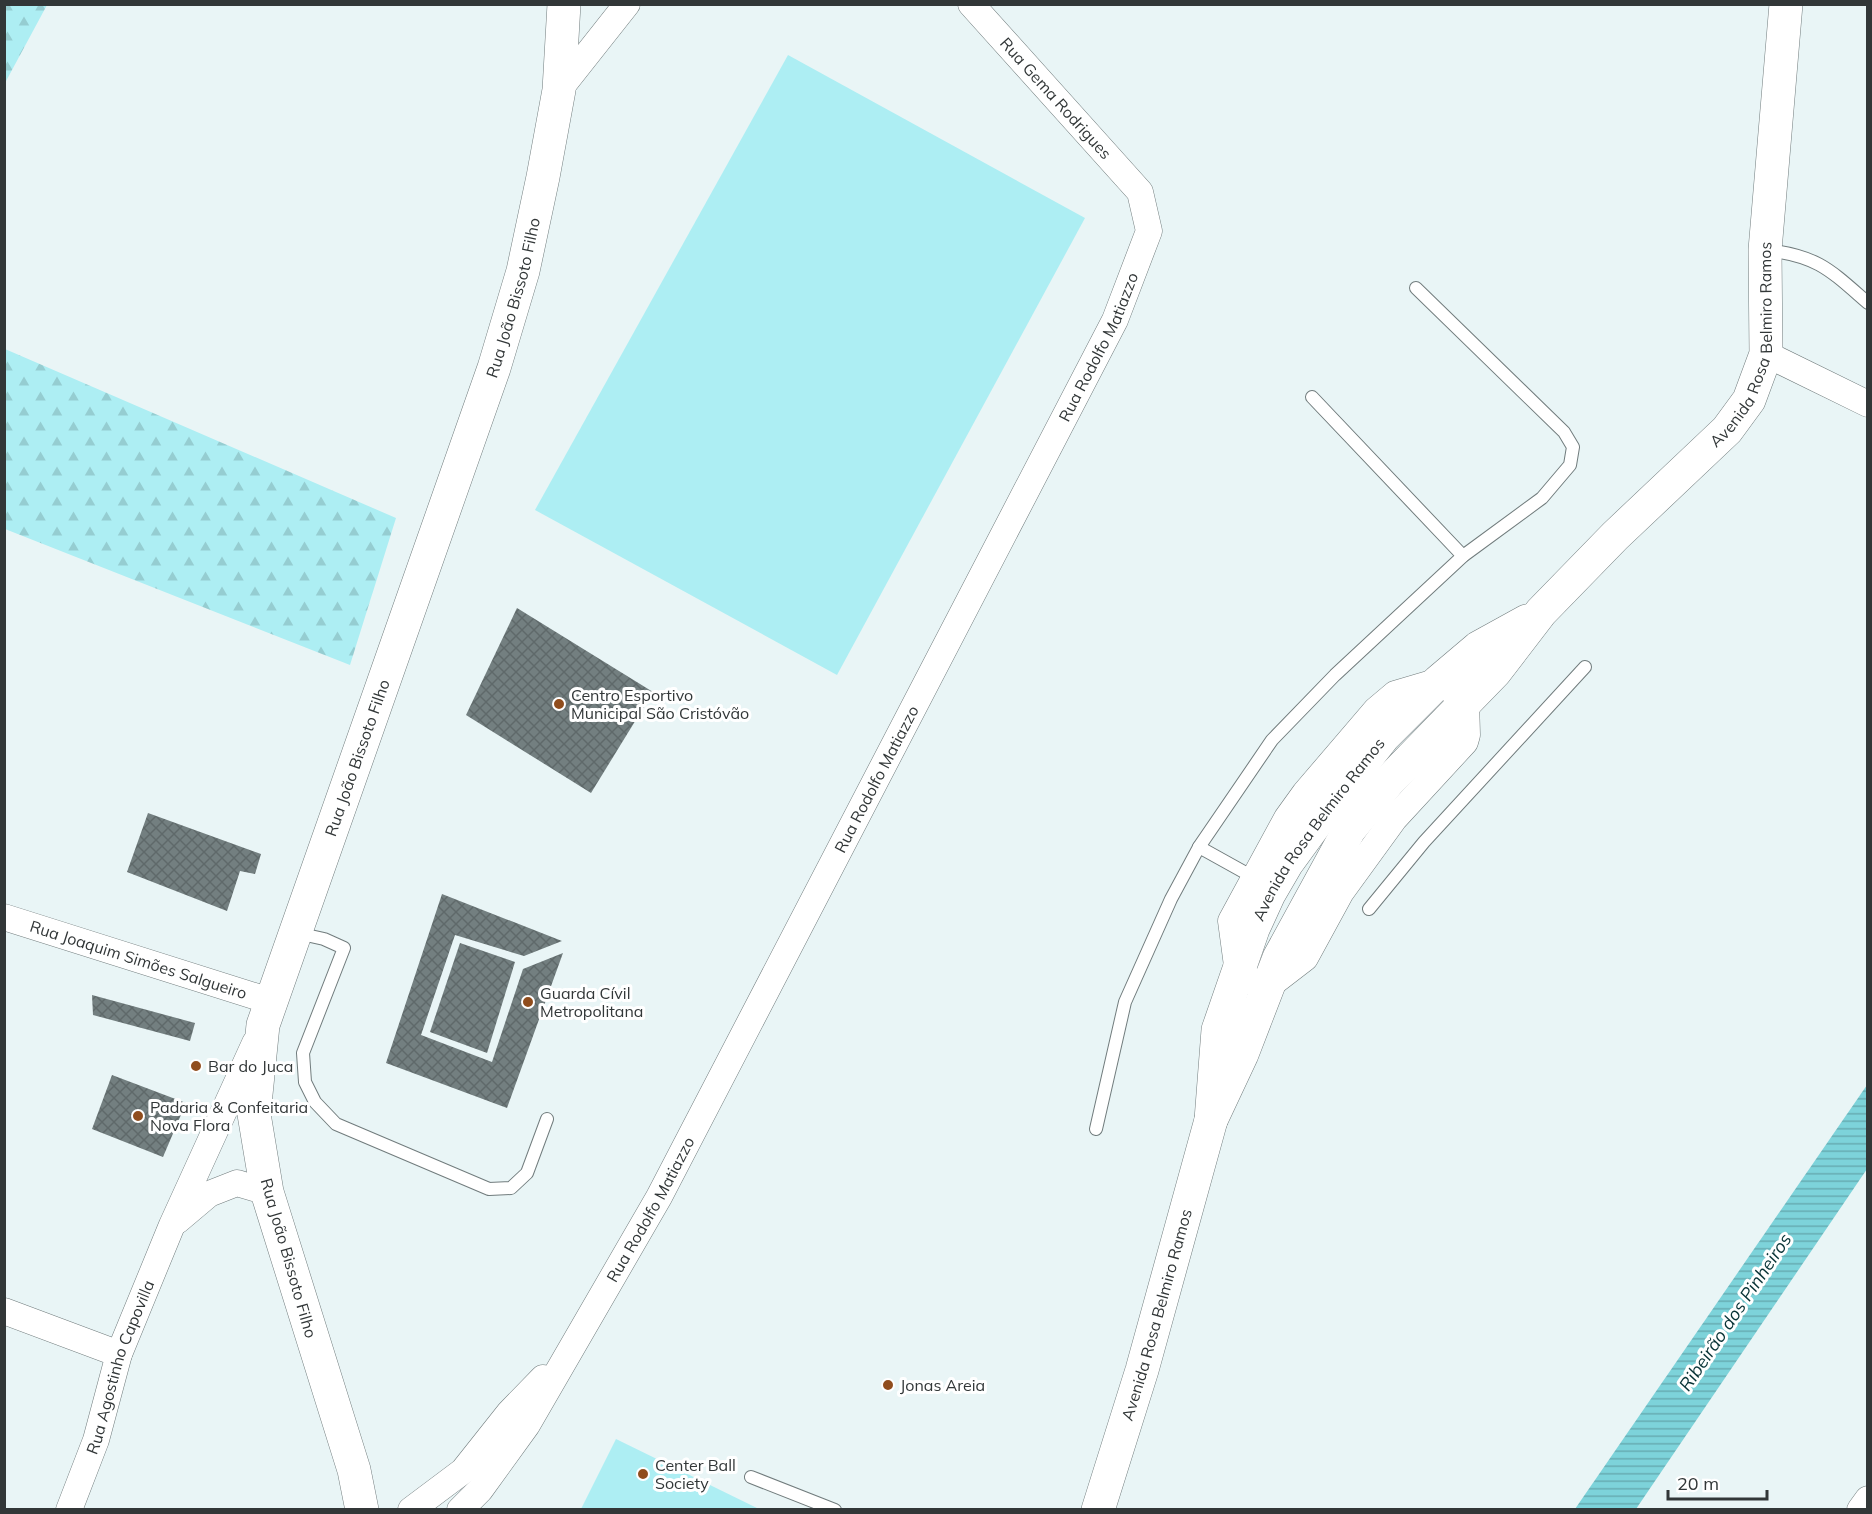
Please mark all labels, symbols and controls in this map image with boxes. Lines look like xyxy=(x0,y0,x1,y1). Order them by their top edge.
street label: Rua Gema Rodrigues xyxy=(996,33,1116,163)
street label: Rua João Bissoto Filho xyxy=(481,216,544,380)
street label: Avenida Rosa Belmiro Ramos xyxy=(1705,241,1776,451)
street label: Rua Rodolfo Matiazzo xyxy=(1054,270,1142,425)
street label: Rua João Bissoto Filho xyxy=(320,676,394,839)
place label: Centro Esportivo Municipal São Cristóvão xyxy=(571,685,749,723)
marker: Centro Esportivo Municipal São Cristóvão xyxy=(552,697,566,711)
street label: Rua Rodolfo Matiazzo xyxy=(830,702,923,856)
street label: Avenida Rosa Belmiro Ramos xyxy=(1248,734,1389,924)
street label: Rua Joaquim Simões Salgueiro xyxy=(27,916,249,1003)
place label: Guarda Cívil Metropolitana xyxy=(540,983,643,1021)
marker: Guarda Cívil Metropolitana xyxy=(521,995,535,1009)
place label: Bar do Juca xyxy=(208,1056,293,1076)
marker: Bar do Juca xyxy=(189,1059,203,1073)
place label: Padaria & Confeitaria Nova Flora xyxy=(150,1097,308,1135)
marker: Padaria & Confeitaria Nova Flora xyxy=(131,1109,145,1123)
street label: Rua Rodolfo Matiazzo xyxy=(602,1133,699,1286)
street label: Rua João Bissoto Filho xyxy=(257,1176,321,1340)
street label: Avenida Rosa Belmiro Ramos xyxy=(1117,1207,1196,1423)
water label: Ribeirão dos Pinheiros xyxy=(1674,1229,1796,1395)
street label: Rua Agostinho Capovilla xyxy=(82,1277,158,1457)
place label: Jonas Areia xyxy=(900,1375,985,1395)
marker: Jonas Areia xyxy=(881,1378,895,1392)
place label: Center Ball Society xyxy=(655,1455,736,1493)
scale bar xyxy=(1668,1463,1767,1501)
marker: Center Ball Society xyxy=(636,1467,650,1481)
text: 20 m xyxy=(1677,1472,1719,1495)

